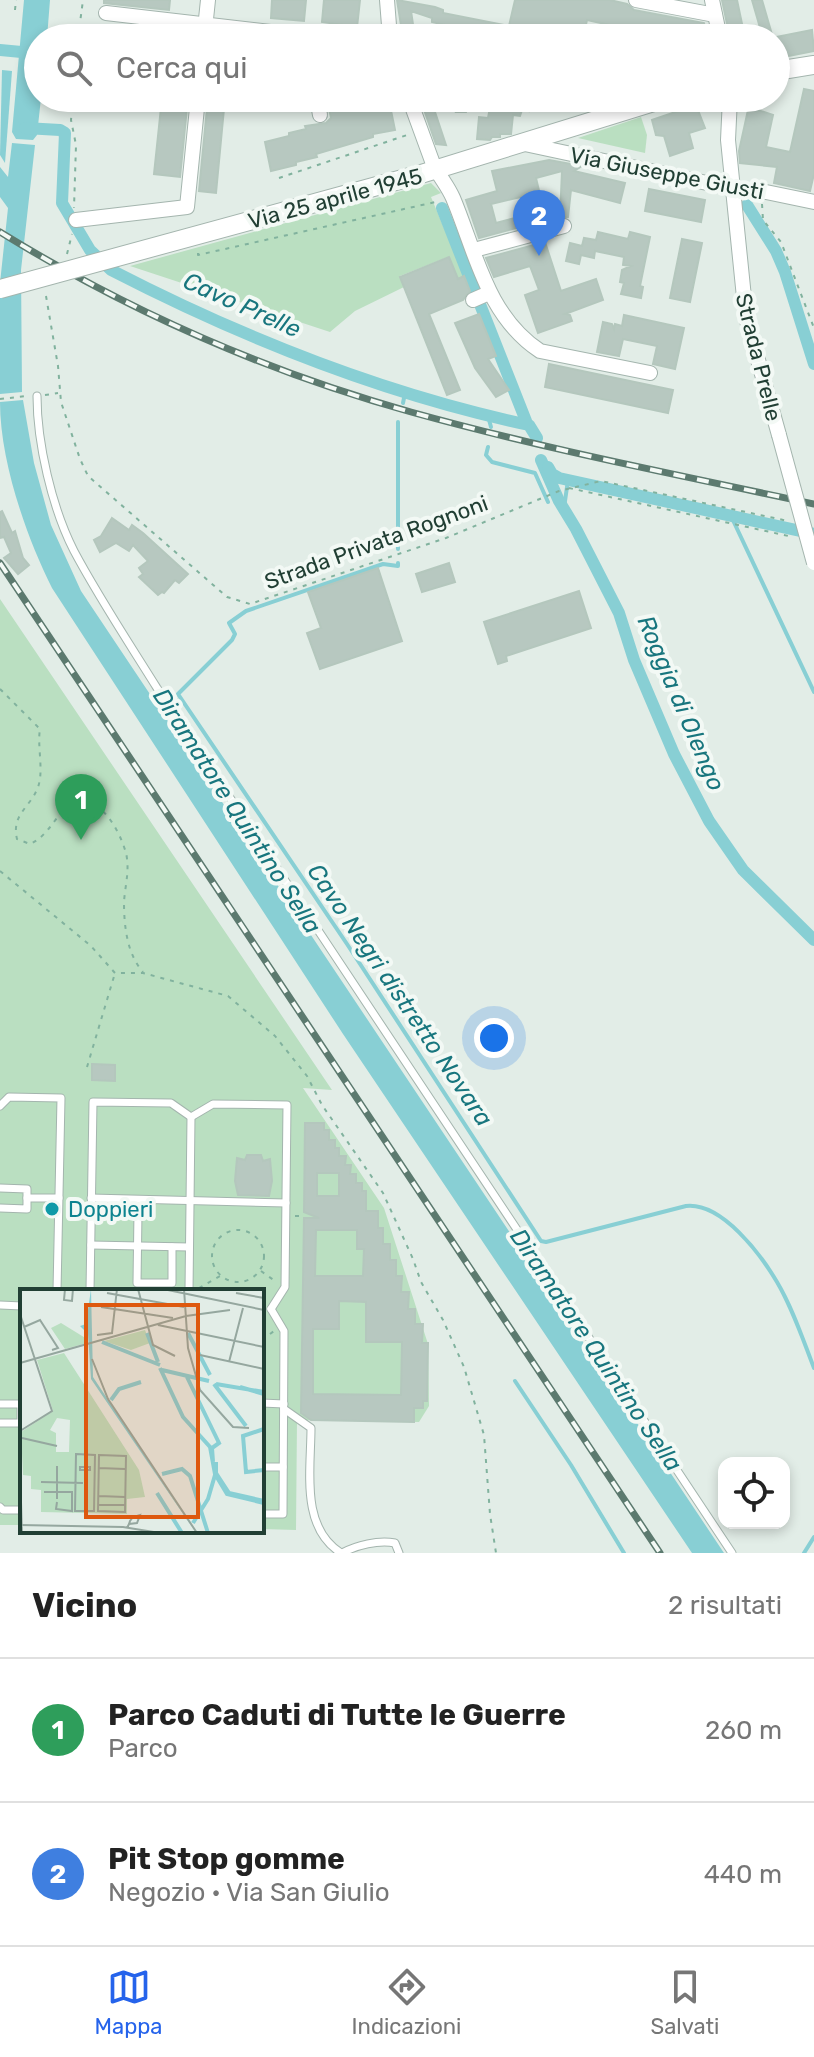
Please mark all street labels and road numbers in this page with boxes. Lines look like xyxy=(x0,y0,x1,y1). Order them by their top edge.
street label: Via Giuseppe Giusti xyxy=(568,141,766,206)
street label: Via 25 aprile 1945 xyxy=(245,162,425,235)
street label: Strada Prelle xyxy=(730,290,787,424)
street label: Strada Privata Rognoni xyxy=(261,489,491,595)

